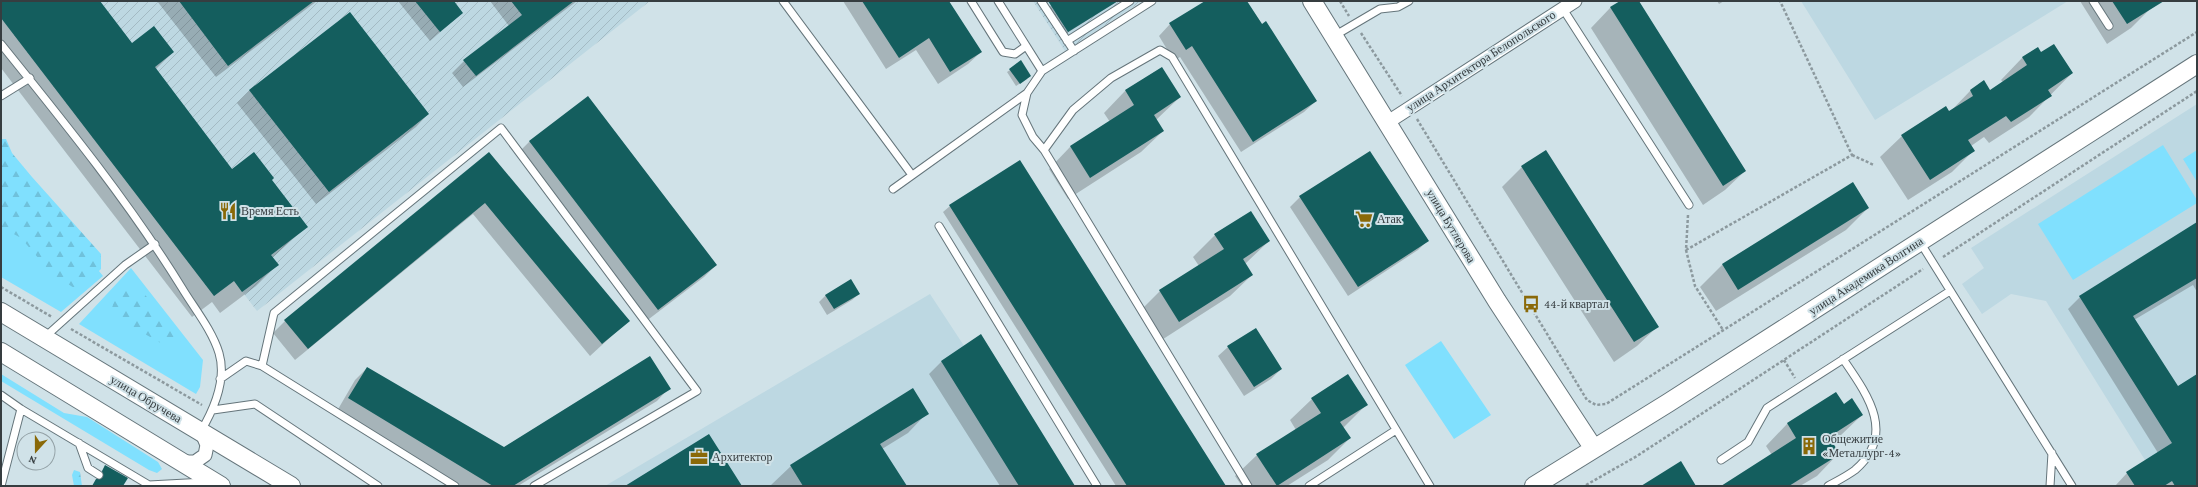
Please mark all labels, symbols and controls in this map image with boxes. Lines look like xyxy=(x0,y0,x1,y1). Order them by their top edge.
street label: улица Архитектора Белопольского xyxy=(1404,7,1558,115)
street label: улица Бутлерова xyxy=(1423,187,1479,266)
restaurant icon: Время Есть xyxy=(218,201,238,221)
place label: Время Есть xyxy=(241,204,300,218)
supermarket icon: Атак xyxy=(1354,209,1374,229)
place label: Атак xyxy=(1377,212,1402,226)
street label: улица Академика Волгина xyxy=(1806,234,1926,318)
bus stop icon: 44-й квартал xyxy=(1521,294,1541,314)
place label: 44-й квартал xyxy=(1544,297,1609,311)
street label: улица Обручева xyxy=(108,372,185,426)
north arrow xyxy=(16,431,56,471)
place label: Общежитие «Металлург-4» xyxy=(1822,432,1901,460)
building icon: Общежитие «Металлург-4» xyxy=(1799,436,1819,456)
office icon: Архитектор xyxy=(689,447,709,467)
place label: Архитектор xyxy=(712,450,772,464)
text: N xyxy=(26,453,38,467)

